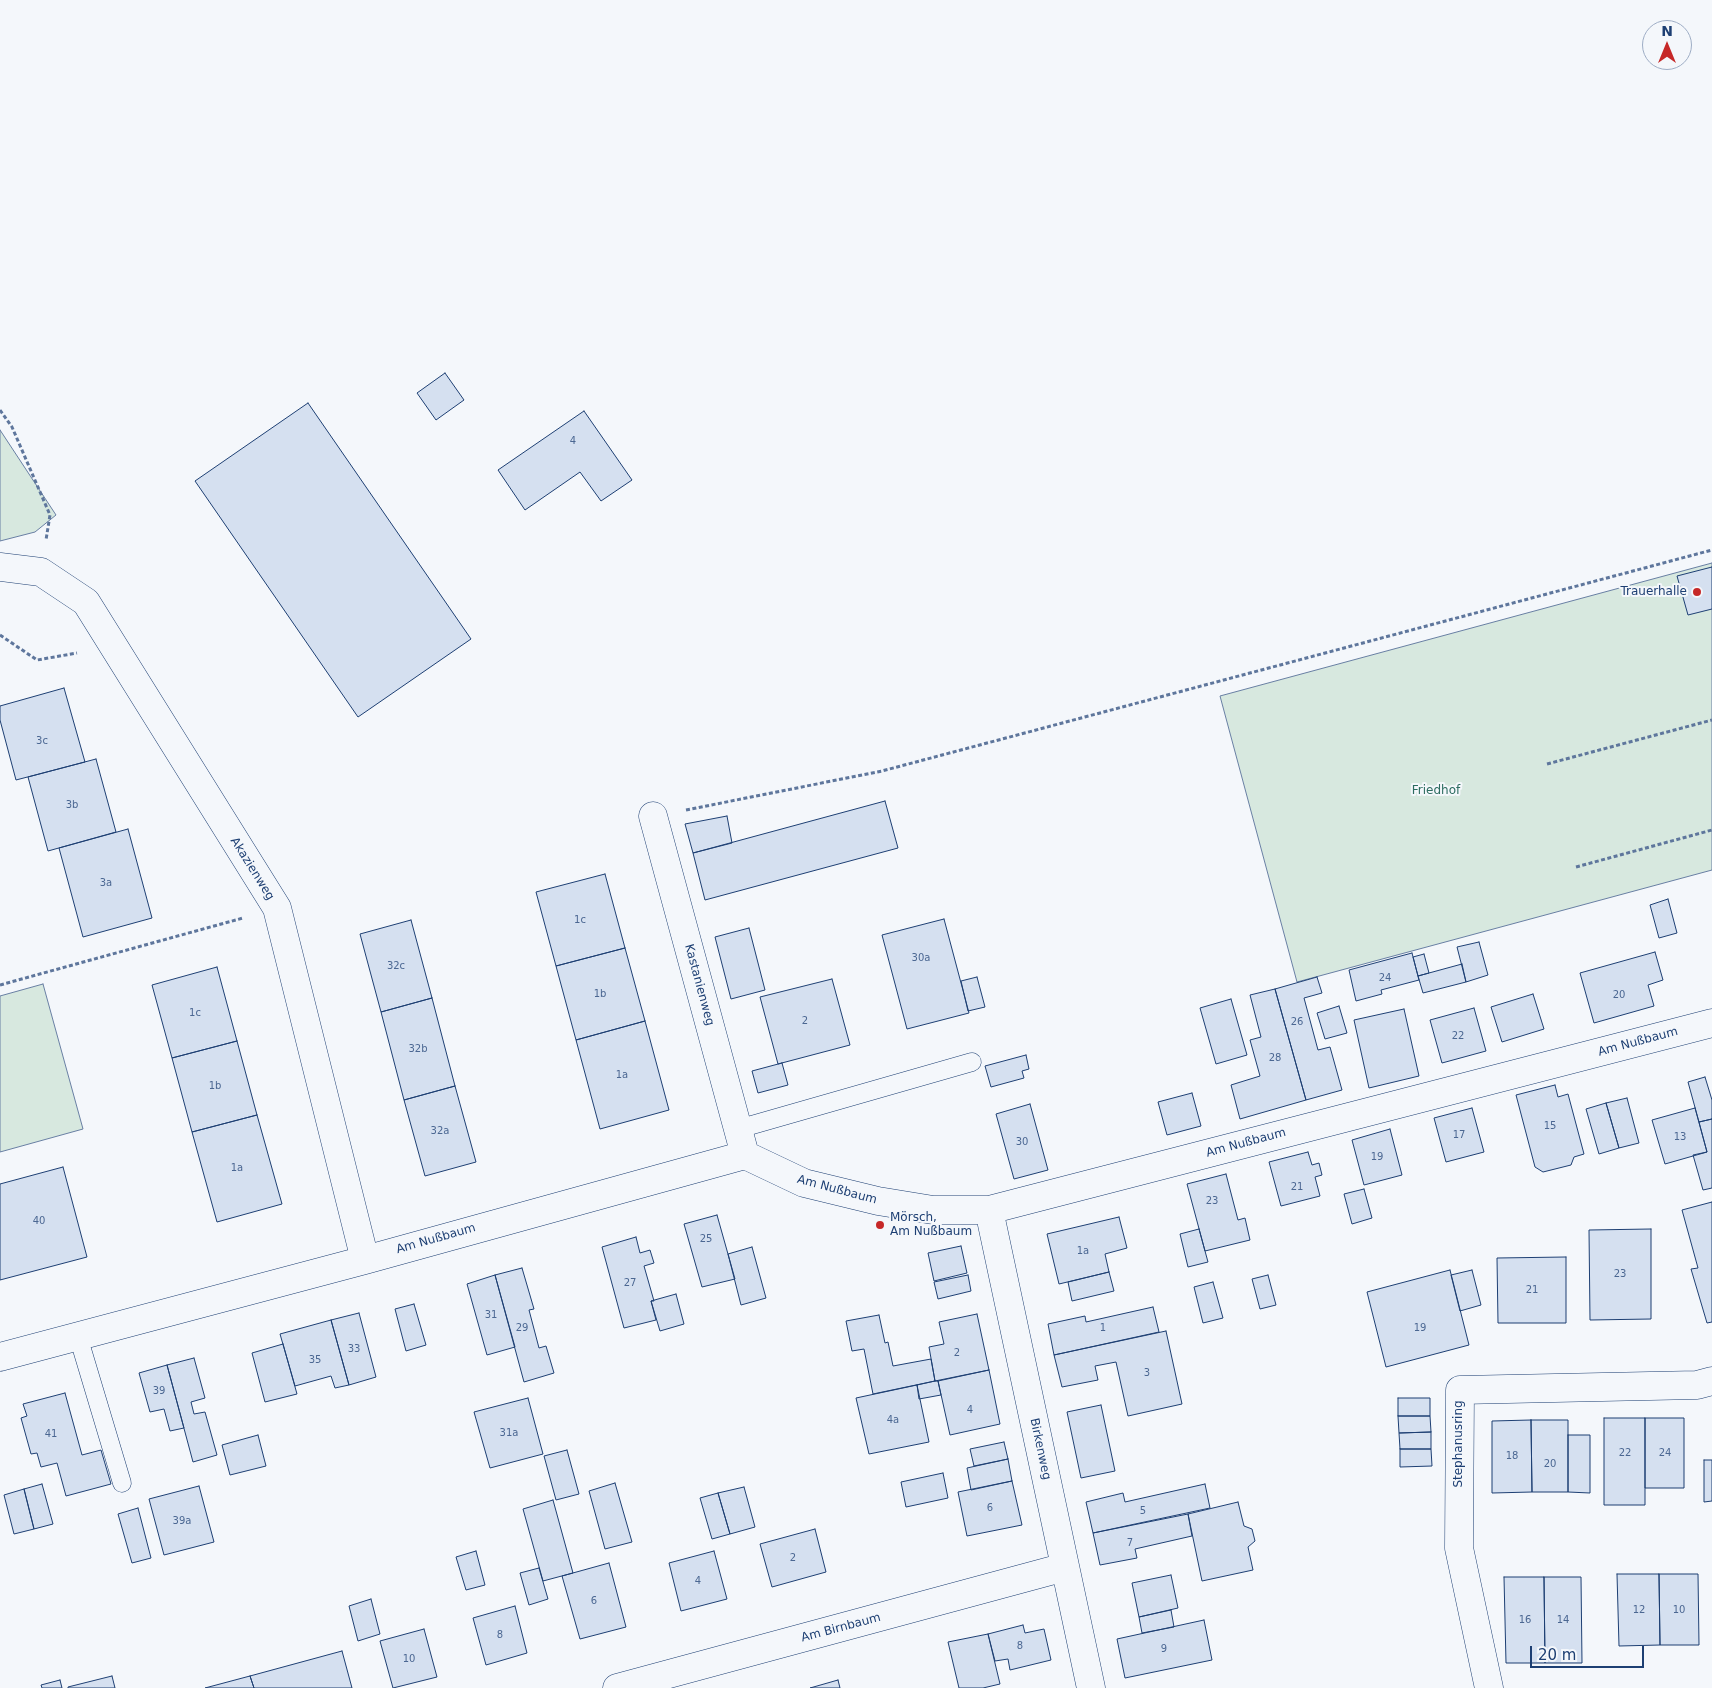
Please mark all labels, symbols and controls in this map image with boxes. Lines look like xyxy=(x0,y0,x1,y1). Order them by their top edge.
north arrow xyxy=(1642,20,1692,70)
text: N xyxy=(1661,23,1673,39)
house number: 4 xyxy=(570,435,576,447)
place label: Trauerhalle xyxy=(1620,585,1687,599)
marker: Trauerhalle xyxy=(1691,586,1703,598)
house number: 3c xyxy=(36,735,48,747)
park label: Friedhof xyxy=(1412,784,1460,798)
house number: 3b xyxy=(66,799,78,811)
street label: Akazienweg xyxy=(227,835,277,903)
house number: 3a xyxy=(100,877,112,889)
house number: 1c xyxy=(574,914,586,926)
street label: Kastanienweg xyxy=(681,943,717,1027)
house number: 30a xyxy=(912,952,930,964)
house number: 32c xyxy=(387,960,405,972)
house number: 24 xyxy=(1379,972,1391,984)
house number: 1b xyxy=(594,988,606,1000)
house number: 20 xyxy=(1613,989,1625,1001)
house number: 1c xyxy=(189,1007,201,1019)
house number: 2 xyxy=(802,1015,808,1027)
house number: 26 xyxy=(1291,1016,1303,1028)
street label: Am Nußbaum xyxy=(1596,1024,1680,1060)
house number: 22 xyxy=(1452,1030,1464,1042)
house number: 32b xyxy=(408,1043,428,1055)
house number: 28 xyxy=(1269,1052,1281,1064)
house number: 1a xyxy=(616,1069,628,1081)
house number: 1b xyxy=(209,1080,221,1092)
house number: 15 xyxy=(1544,1120,1556,1132)
house number: 32a xyxy=(431,1125,449,1137)
street label: Am Nußbaum xyxy=(1204,1125,1288,1161)
house number: 17 xyxy=(1453,1129,1465,1141)
house number: 13 xyxy=(1674,1131,1686,1143)
house number: 30 xyxy=(1016,1136,1028,1148)
house number: 19 xyxy=(1371,1151,1383,1163)
house number: 1a xyxy=(231,1162,243,1174)
street label: Am Nußbaum xyxy=(795,1172,879,1208)
house number: 21 xyxy=(1291,1181,1303,1193)
house number: 23 xyxy=(1206,1195,1218,1207)
place label: Mörsch, Am Nußbaum xyxy=(890,1211,972,1239)
house number: 40 xyxy=(33,1215,45,1227)
marker: Mörsch, Am Nußbaum xyxy=(874,1219,886,1231)
street label: Am Nußbaum xyxy=(395,1221,477,1257)
house number: 25 xyxy=(700,1233,712,1245)
house number: 1a xyxy=(1077,1245,1089,1257)
house number: 23 xyxy=(1614,1268,1626,1280)
house number: 27 xyxy=(624,1277,636,1289)
house number: 21 xyxy=(1526,1284,1538,1296)
house number: 31 xyxy=(485,1309,497,1321)
house number: 29 xyxy=(516,1322,528,1334)
house number: 1 xyxy=(1100,1322,1106,1334)
house number: 19 xyxy=(1414,1322,1426,1334)
house number: 33 xyxy=(348,1343,360,1355)
house number: 2 xyxy=(954,1347,960,1359)
house number: 35 xyxy=(309,1354,321,1366)
house number: 3 xyxy=(1144,1367,1150,1379)
house number: 39 xyxy=(153,1385,165,1397)
street label: Stephanusring xyxy=(1452,1400,1466,1488)
house number: 4 xyxy=(967,1404,973,1416)
house number: 4a xyxy=(887,1414,899,1426)
street label: Birkenweg xyxy=(1026,1417,1054,1481)
house number: 31a xyxy=(500,1427,518,1439)
house number: 41 xyxy=(45,1428,57,1440)
house number: 22 xyxy=(1619,1447,1631,1459)
house number: 24 xyxy=(1659,1447,1671,1459)
house number: 18 xyxy=(1506,1450,1518,1462)
house number: 20 xyxy=(1544,1458,1556,1470)
house number: 6 xyxy=(987,1502,993,1514)
house number: 5 xyxy=(1140,1505,1146,1517)
house number: 39a xyxy=(173,1515,191,1527)
house number: 7 xyxy=(1127,1537,1133,1549)
house number: 2 xyxy=(790,1552,796,1564)
house number: 4 xyxy=(695,1575,701,1587)
house number: 6 xyxy=(591,1595,597,1607)
house number: 12 xyxy=(1633,1604,1645,1616)
house number: 10 xyxy=(1673,1604,1685,1616)
street label: Am Birnbaum xyxy=(800,1610,882,1646)
house number: 16 xyxy=(1519,1614,1531,1626)
house number: 14 xyxy=(1557,1614,1569,1626)
house number: 8 xyxy=(497,1629,503,1641)
scale bar xyxy=(1532,1636,1646,1668)
house number: 8 xyxy=(1017,1640,1023,1652)
house number: 9 xyxy=(1161,1643,1167,1655)
text: 20 m xyxy=(1538,1646,1576,1664)
house number: 10 xyxy=(403,1653,415,1665)

